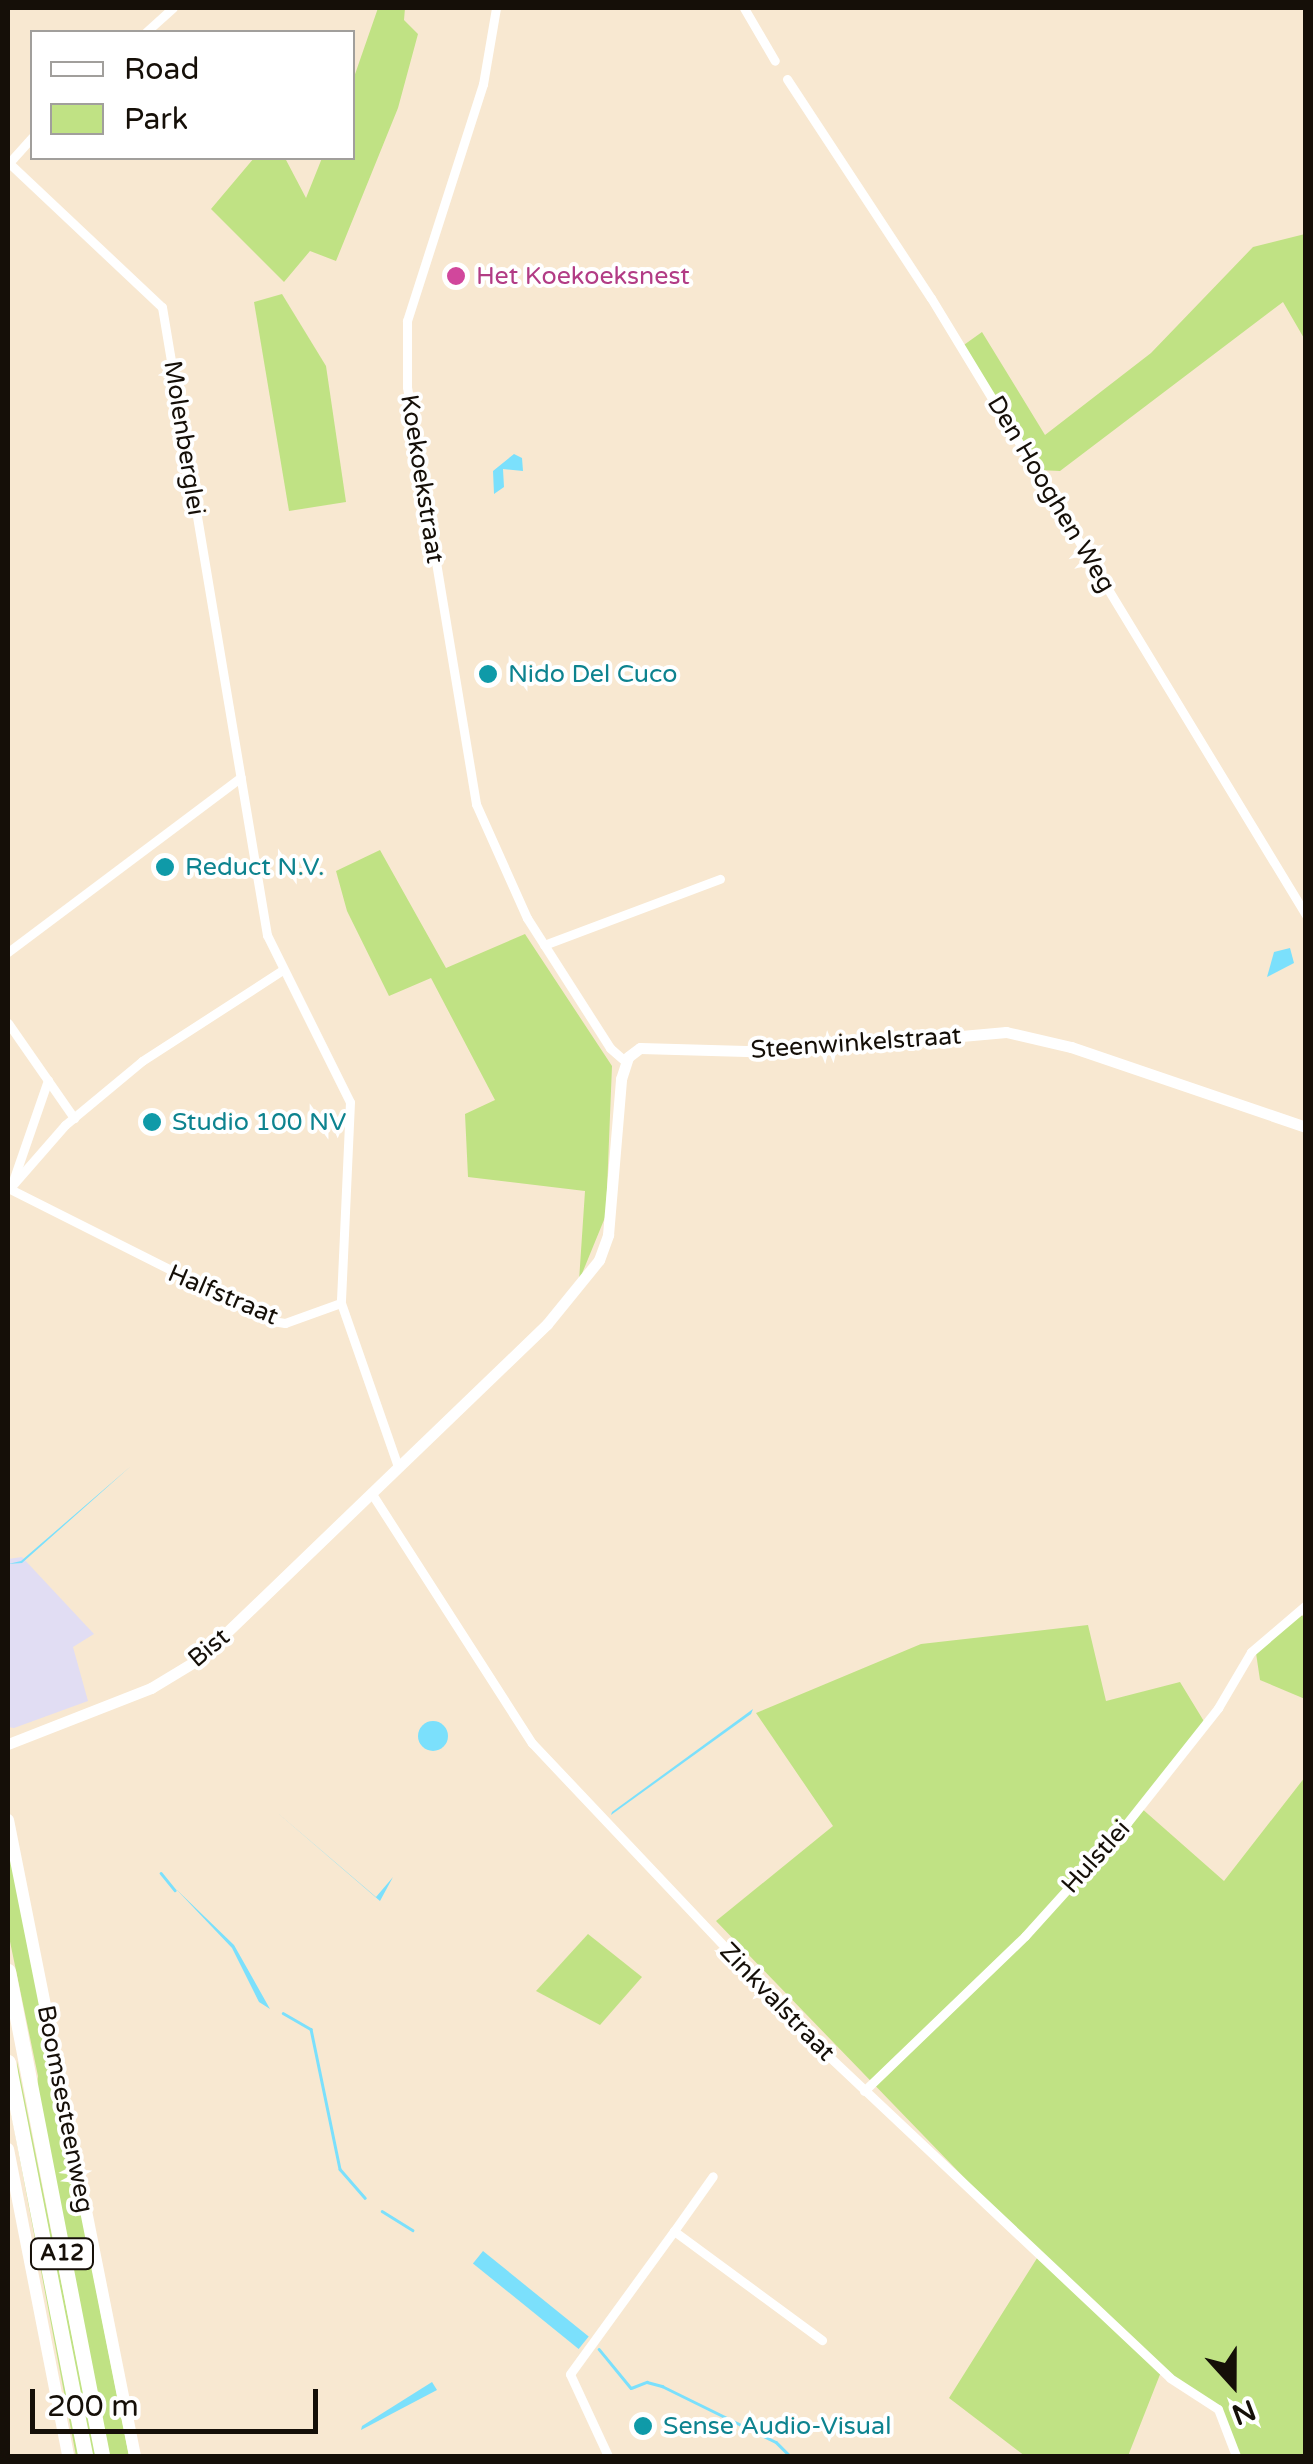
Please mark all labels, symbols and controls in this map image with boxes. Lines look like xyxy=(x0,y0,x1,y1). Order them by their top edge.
legend xyxy=(30,30,355,160)
text: Road xyxy=(124,51,199,88)
text: Park xyxy=(124,101,188,138)
place label: Het Koekoeksnest xyxy=(476,261,690,291)
marker: Het Koekoeksnest xyxy=(445,265,467,287)
street label: Molenberglei xyxy=(157,359,211,517)
street label: Den Hooghen Weg xyxy=(980,390,1122,598)
street label: Koekoekstraat xyxy=(394,392,450,566)
place label: Nido Del Cuco xyxy=(508,659,677,689)
marker: Nido Del Cuco xyxy=(477,663,499,685)
place label: Reduct N.V. xyxy=(185,852,324,882)
marker: Reduct N.V. xyxy=(154,856,176,878)
street label: Steenwinkelstraat xyxy=(750,1021,962,1065)
place label: Studio 100 NV xyxy=(172,1107,346,1137)
marker: Studio 100 NV xyxy=(141,1111,163,1133)
street label: Halfstraat xyxy=(163,1258,283,1332)
street label: Bist xyxy=(182,1622,236,1674)
street label: Hulstlei xyxy=(1055,1814,1137,1900)
street label: Zinkvalstraat xyxy=(713,1937,841,2067)
street label: Boomsesteenweg xyxy=(30,2003,100,2215)
road number: A12 xyxy=(30,2237,94,2271)
north arrow xyxy=(1183,2334,1283,2434)
scale bar xyxy=(35,2369,322,2431)
text: 200 m xyxy=(47,2388,139,2425)
text: N xyxy=(1227,2392,1260,2432)
place label: Sense Audio-Visual xyxy=(663,2411,891,2441)
marker: Sense Audio-Visual xyxy=(632,2415,654,2437)

